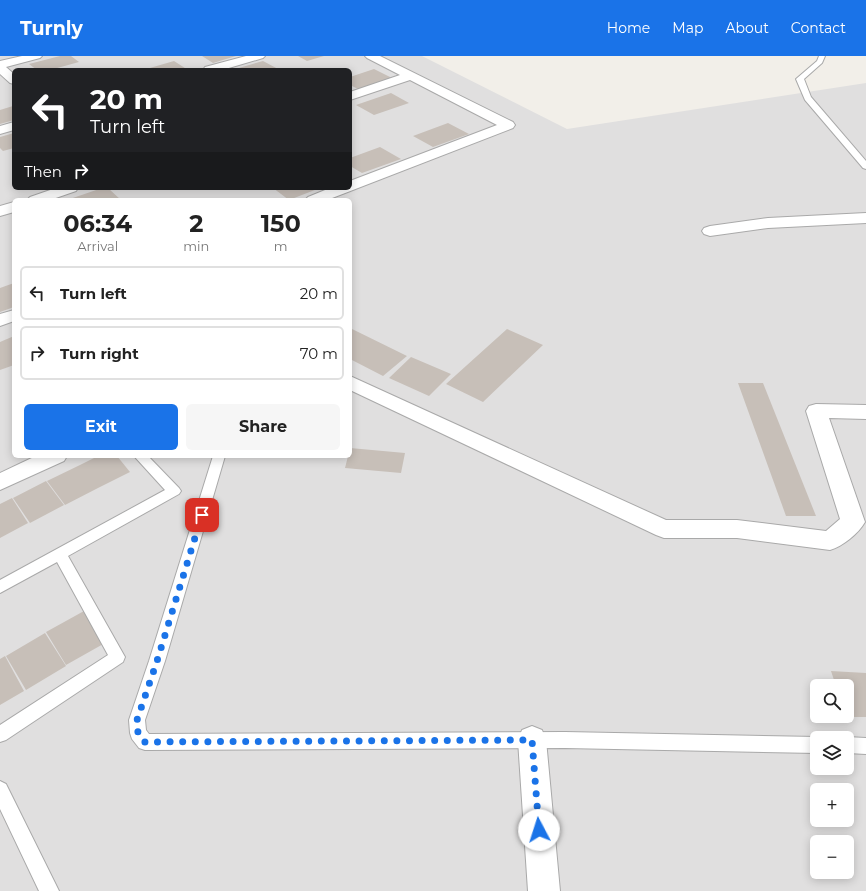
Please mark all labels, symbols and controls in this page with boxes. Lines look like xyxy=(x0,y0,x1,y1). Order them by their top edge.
text: Turnly xyxy=(20,17,83,40)
text: Home xyxy=(607,19,650,37)
text: Map xyxy=(672,19,703,37)
text: About xyxy=(725,19,769,37)
text: Contact xyxy=(791,19,846,37)
text: 20 m xyxy=(90,82,163,116)
icon: left xyxy=(24,84,76,136)
text: Turn left xyxy=(90,116,165,138)
icon: right xyxy=(70,160,92,182)
text: Then xyxy=(24,162,62,181)
text: 06:34 xyxy=(63,209,132,238)
text: 2 xyxy=(189,209,203,238)
text: 150 xyxy=(261,209,301,238)
text: Arrival xyxy=(77,238,118,254)
text: min xyxy=(183,238,209,254)
text: m xyxy=(274,238,288,254)
icon: left xyxy=(26,282,48,304)
text: Turn left xyxy=(60,284,127,303)
text: 20 m xyxy=(300,284,338,303)
icon: right xyxy=(26,342,48,364)
text: Turn right xyxy=(60,344,139,363)
text: 70 m xyxy=(300,344,338,363)
button: Exit xyxy=(24,404,178,450)
button: Share xyxy=(186,404,340,450)
pin xyxy=(185,498,219,532)
icon: arrive xyxy=(191,504,213,526)
map controls xyxy=(810,679,854,879)
button: search xyxy=(810,679,854,723)
button: layers xyxy=(810,731,854,775)
button: + xyxy=(810,783,854,827)
position arrow xyxy=(518,809,560,851)
button: − xyxy=(810,835,854,879)

